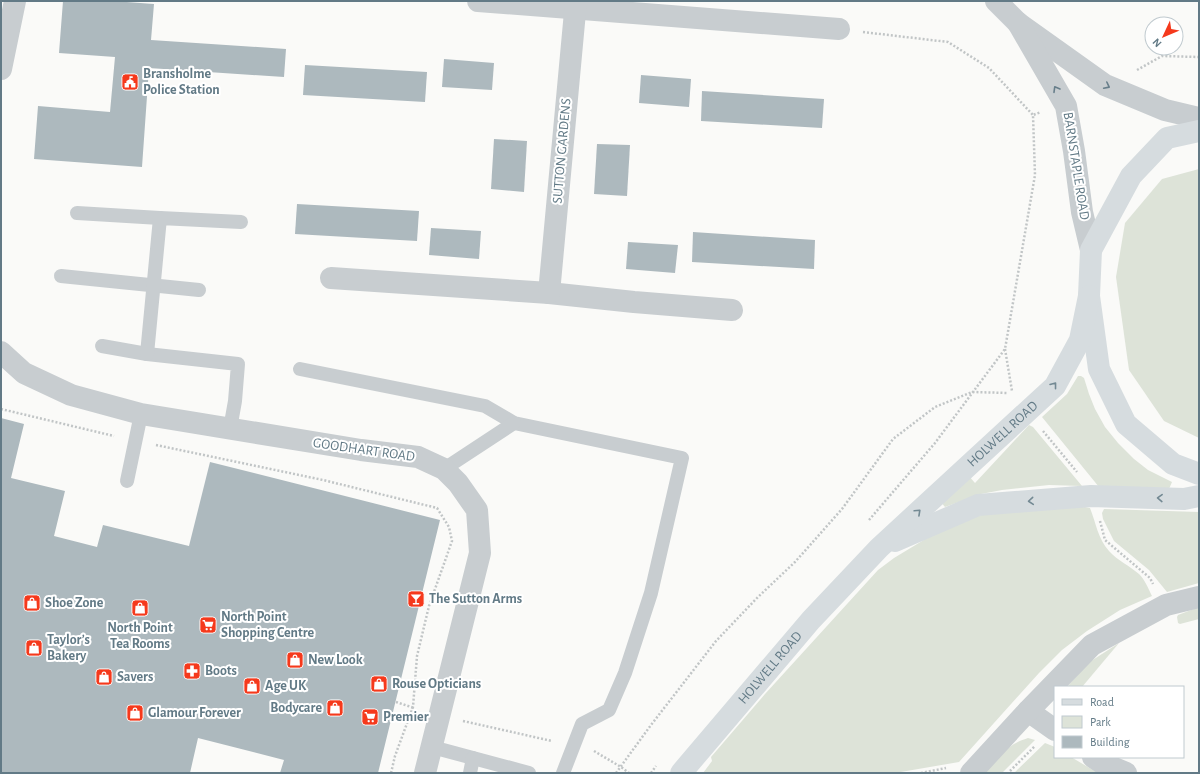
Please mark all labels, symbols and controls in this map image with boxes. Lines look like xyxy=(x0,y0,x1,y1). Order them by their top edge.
north arrow xyxy=(1144,16,1184,56)
text: N xyxy=(1151,36,1164,49)
place label: Bransholme Police Station xyxy=(143,67,220,97)
public building icon: Bransholme Police Station xyxy=(120,72,140,92)
one-way arrow xyxy=(1103,81,1110,88)
one-way arrow xyxy=(1054,86,1061,93)
street label: SUTTON GARDENS xyxy=(550,98,574,204)
street label: BARNSTAPLE ROAD xyxy=(1061,111,1091,221)
one-way arrow xyxy=(1049,382,1056,390)
street label: HOLWELL ROAD xyxy=(965,398,1041,470)
street label: GOODHART ROAD xyxy=(312,436,416,464)
one-way arrow xyxy=(1157,494,1163,503)
one-way arrow xyxy=(1028,496,1034,505)
one-way arrow xyxy=(913,509,921,517)
bar icon: The Sutton Arms xyxy=(406,589,426,609)
place label: The Sutton Arms xyxy=(429,592,522,606)
shop icon: Shoe Zone xyxy=(22,593,42,613)
place label: Shoe Zone xyxy=(45,596,104,610)
shop icon: North Point Tea Rooms xyxy=(130,598,150,618)
place label: North Point Shopping Centre xyxy=(221,610,315,640)
supermarket icon: North Point Shopping Centre xyxy=(198,615,218,635)
place label: North Point Tea Rooms xyxy=(107,621,173,651)
street label: HOLWELL ROAD xyxy=(736,629,805,707)
place label: Taylor’s Bakery xyxy=(47,633,90,663)
shop icon: Taylor’s Bakery xyxy=(24,638,44,658)
shop icon: New Look xyxy=(285,650,305,670)
place label: New Look xyxy=(308,653,363,667)
pharmacy icon: Boots xyxy=(182,661,202,681)
place label: Boots xyxy=(205,664,237,678)
shop icon: Savers xyxy=(94,667,114,687)
place label: Savers xyxy=(117,670,153,684)
shop icon: Rouse Opticians xyxy=(369,674,389,694)
shop icon: Age UK xyxy=(242,676,262,696)
place label: Rouse Opticians xyxy=(392,677,481,691)
place label: Age UK xyxy=(265,679,307,693)
legend xyxy=(1054,686,1184,758)
text: Road xyxy=(1090,696,1114,708)
shop icon: Bodycare xyxy=(325,698,345,718)
place label: Bodycare xyxy=(270,701,322,715)
shop icon: Glamour Forever xyxy=(125,703,145,723)
place label: Glamour Forever xyxy=(148,706,241,720)
supermarket icon: Premier xyxy=(360,707,380,727)
place label: Premier xyxy=(383,710,429,724)
text: Park xyxy=(1090,716,1111,728)
text: Building xyxy=(1090,736,1130,748)

